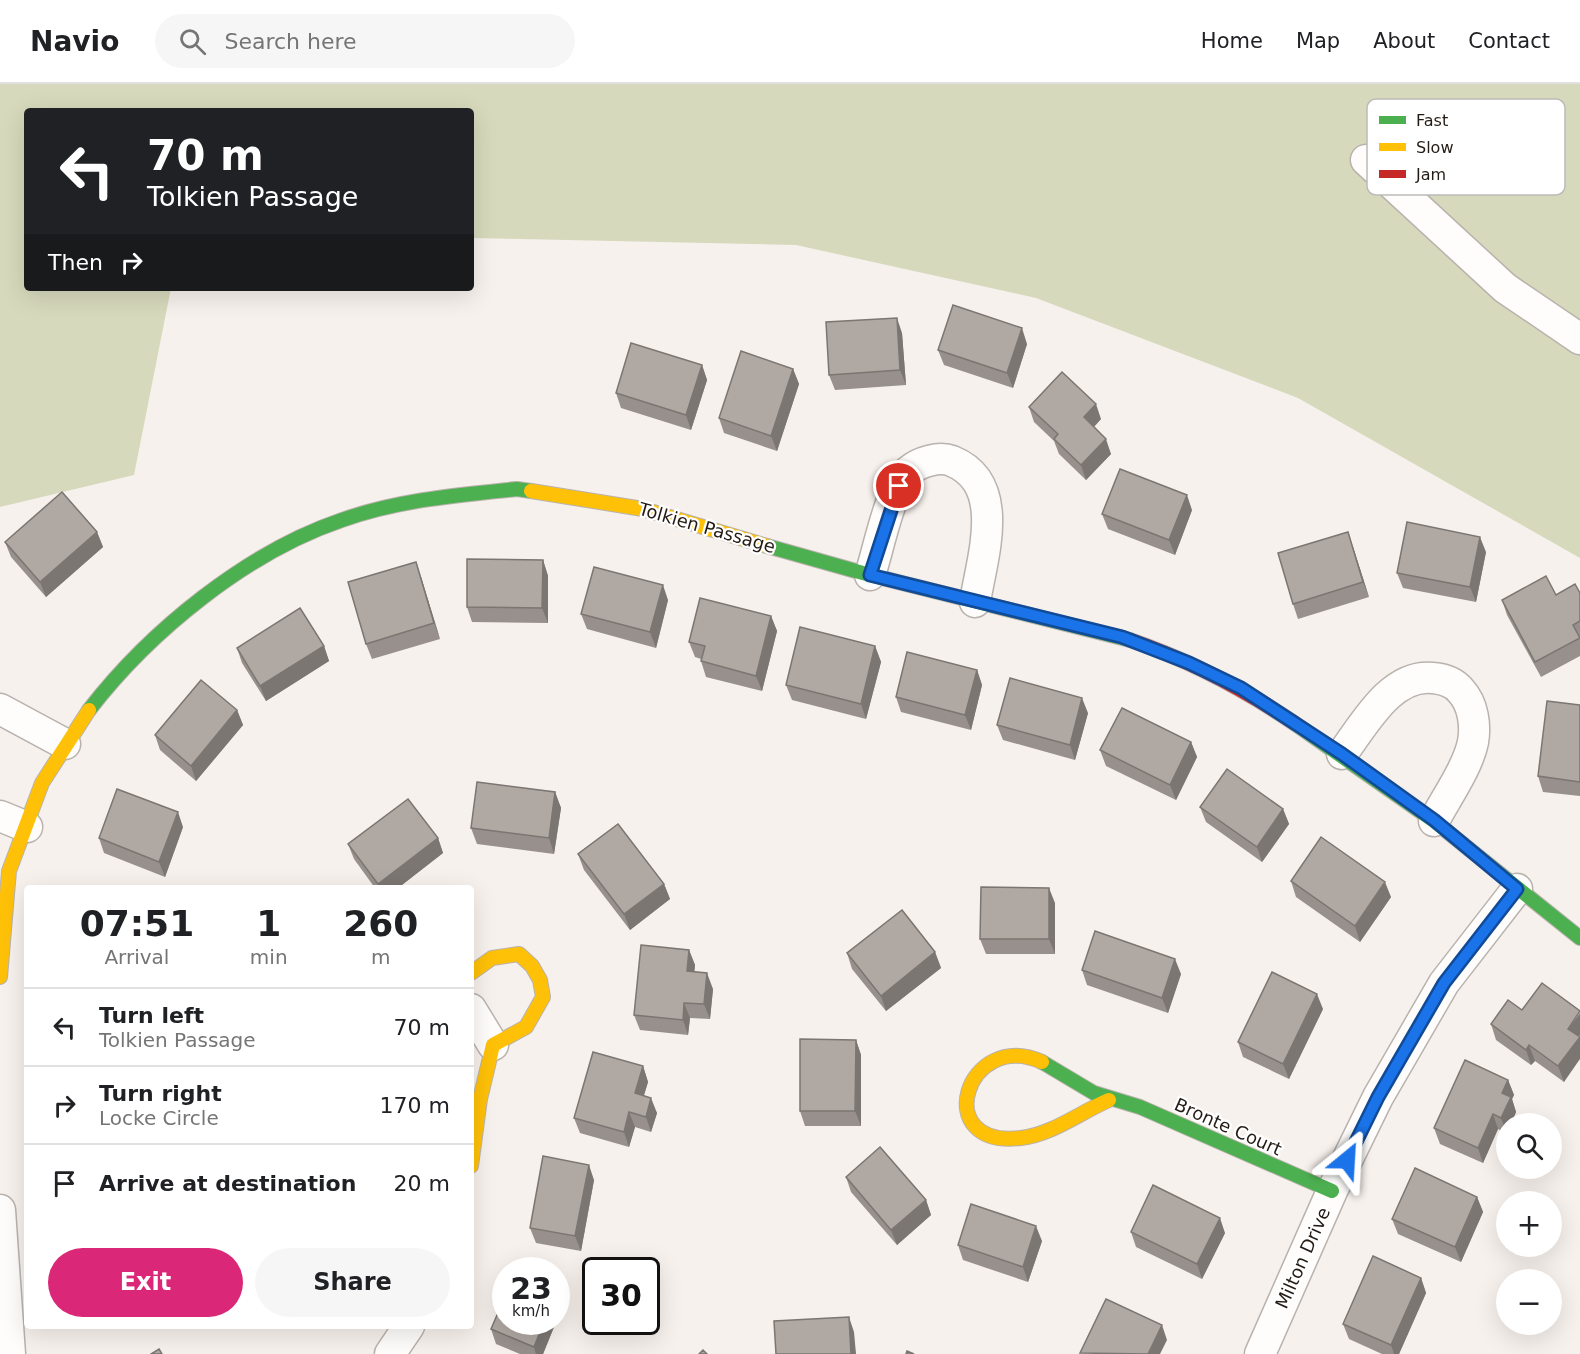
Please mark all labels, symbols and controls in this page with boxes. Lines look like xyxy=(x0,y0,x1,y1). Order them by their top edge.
search box xyxy=(155,14,575,68)
text: Navio xyxy=(30,25,119,58)
icon: search xyxy=(176,25,209,58)
text: Search here xyxy=(224,29,357,54)
text: Home xyxy=(1201,29,1263,53)
text: Map xyxy=(1296,29,1340,53)
text: About xyxy=(1373,29,1435,53)
text: Contact xyxy=(1468,29,1550,53)
legend xyxy=(1367,99,1565,195)
text: Fast xyxy=(1416,111,1448,130)
text: 70 m xyxy=(147,131,264,180)
icon: left xyxy=(48,132,126,210)
text: Slow xyxy=(1416,138,1453,157)
text: Jam xyxy=(1415,165,1446,184)
text: Tolkien Passage xyxy=(147,181,358,212)
icon: right xyxy=(115,246,148,279)
text: Then xyxy=(48,250,103,275)
pin xyxy=(873,460,924,511)
icon: arrive xyxy=(882,469,915,502)
street label: Tolkien Passage xyxy=(636,498,778,557)
text: 07:51 xyxy=(80,903,194,944)
text: 1 xyxy=(256,903,281,944)
text: 260 xyxy=(343,903,418,944)
text: Arrival xyxy=(104,945,169,969)
text: min xyxy=(250,945,288,969)
text: m xyxy=(371,945,391,969)
text: Turn left xyxy=(99,1003,204,1028)
icon: left xyxy=(48,1011,81,1044)
text: 70 m xyxy=(394,1015,450,1040)
text: Tolkien Passage xyxy=(99,1028,256,1052)
text: Turn right xyxy=(99,1081,222,1106)
icon: right xyxy=(48,1089,81,1122)
text: 170 m xyxy=(380,1093,450,1118)
street label: Bronte Court xyxy=(1171,1094,1285,1160)
text: Locke Circle xyxy=(99,1106,219,1130)
map controls xyxy=(1496,1113,1562,1335)
button: search xyxy=(1496,1113,1562,1179)
position arrow xyxy=(1315,1128,1379,1192)
icon: arrive xyxy=(48,1167,81,1200)
text: Arrive at destination xyxy=(99,1171,356,1196)
text: 20 m xyxy=(394,1171,450,1196)
button: + xyxy=(1496,1191,1562,1257)
street label: Milton Drive xyxy=(1271,1204,1334,1312)
button: Exit xyxy=(48,1248,243,1317)
button: Share xyxy=(255,1248,450,1317)
speed limit sign: 30 xyxy=(582,1257,660,1335)
button: − xyxy=(1496,1269,1562,1335)
text: 23 xyxy=(510,1271,552,1306)
text: km/h xyxy=(512,1302,550,1320)

